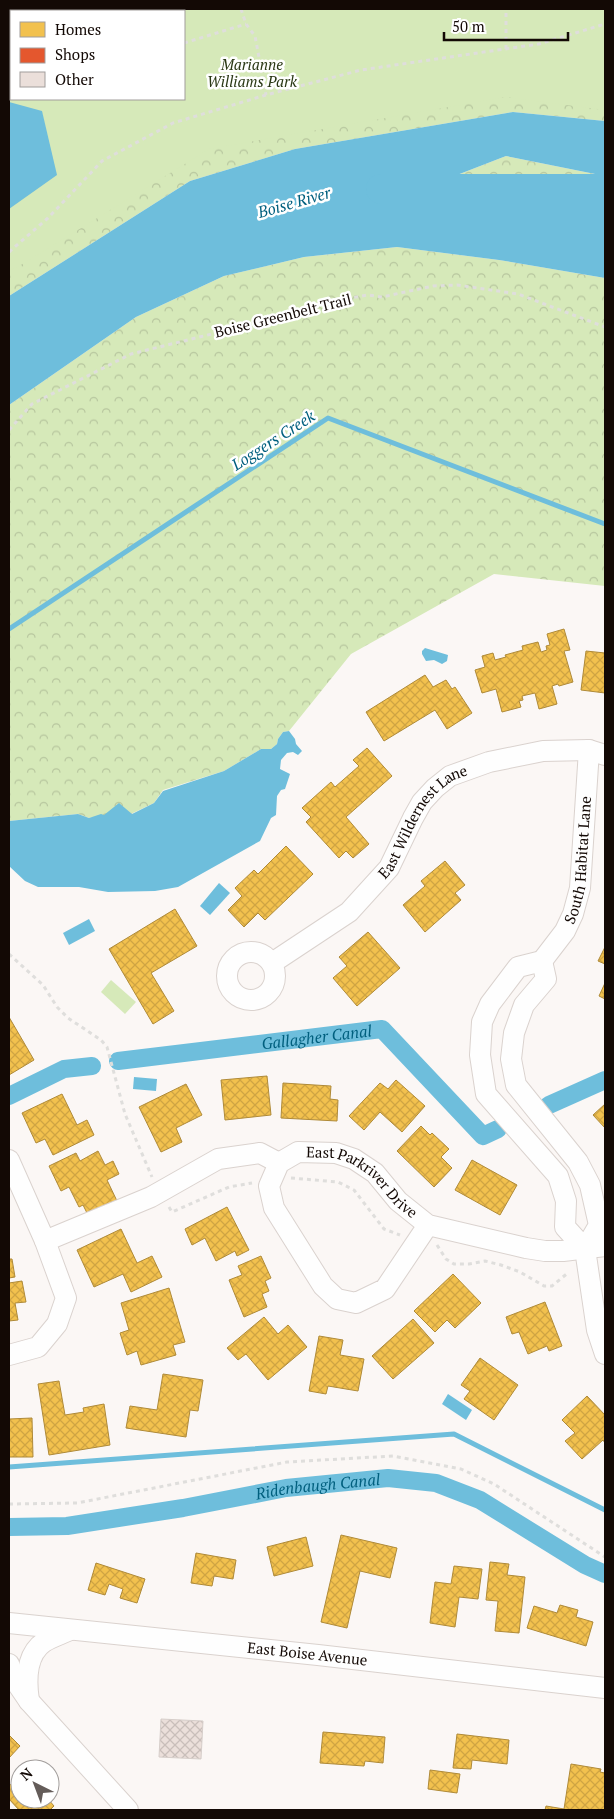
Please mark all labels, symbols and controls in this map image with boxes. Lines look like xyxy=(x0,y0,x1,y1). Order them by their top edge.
legend xyxy=(10,10,185,100)
scale bar xyxy=(444,10,568,42)
text: 50 m xyxy=(452,16,485,36)
text: Homes xyxy=(55,19,101,39)
text: Shops xyxy=(55,44,95,64)
park label: Marianne Williams Park xyxy=(207,54,298,91)
text: Other xyxy=(55,69,94,89)
water label: Boise River xyxy=(254,181,334,223)
street label: Boise Greenbelt Trail xyxy=(212,288,353,342)
water label: Loggers Creek xyxy=(226,405,319,476)
street label: East Wildernest Lane xyxy=(373,760,470,883)
street label: South Habitat Lane xyxy=(559,796,595,927)
water label: Gallagher Canal xyxy=(260,1019,374,1055)
street label: East Parkriver Drive xyxy=(306,1141,422,1222)
water label: Ridenbaugh Canal xyxy=(252,1468,382,1505)
street label: East Boise Avenue xyxy=(246,1637,369,1670)
north arrow xyxy=(10,1759,60,1809)
text: N xyxy=(16,1763,37,1785)

